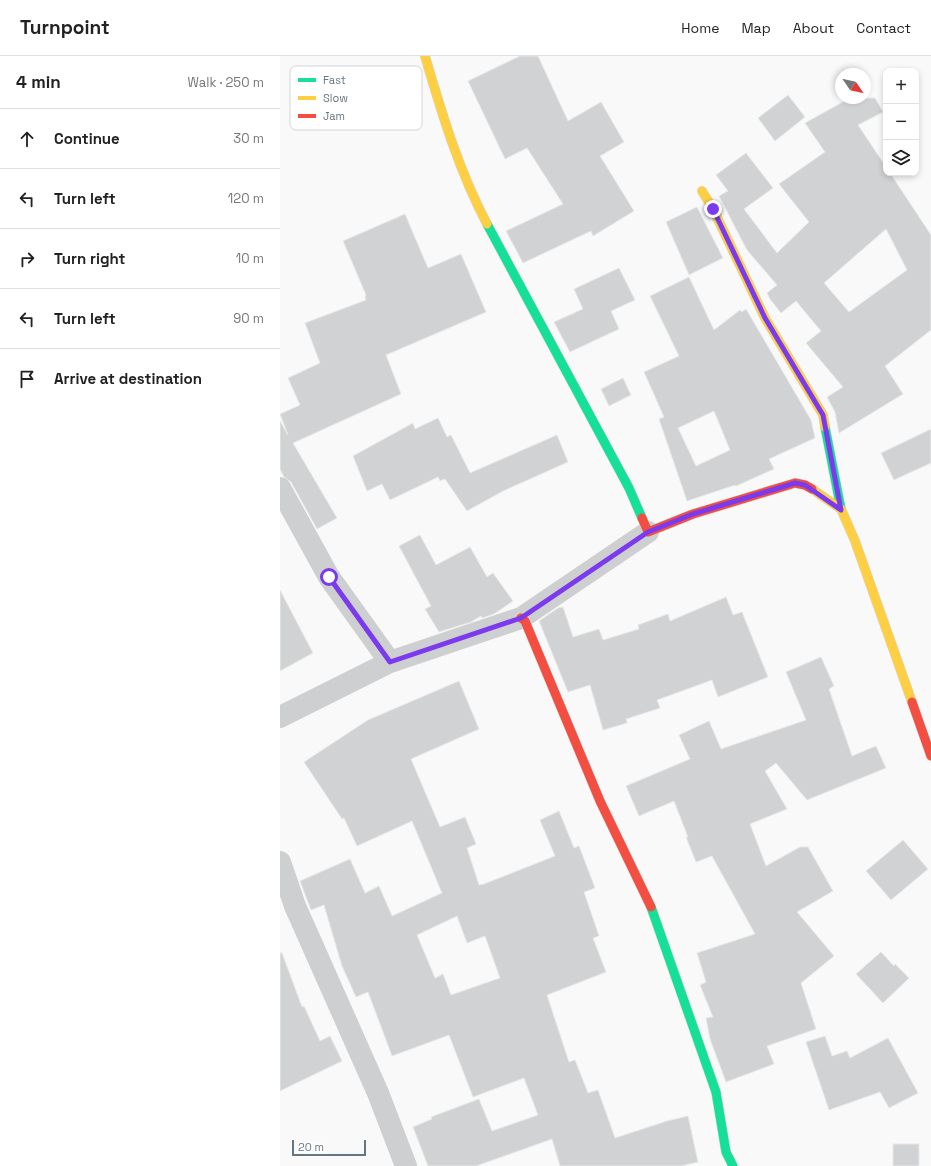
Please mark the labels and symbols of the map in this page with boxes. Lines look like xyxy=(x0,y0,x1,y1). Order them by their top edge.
legend xyxy=(290,66,422,130)
north arrow xyxy=(835,68,871,104)
text: Fast xyxy=(323,73,346,87)
text: Slow xyxy=(323,91,348,105)
text: Jam xyxy=(323,109,345,123)
route end xyxy=(704,200,722,218)
route start xyxy=(320,568,338,586)
scale bar xyxy=(292,1138,366,1157)

